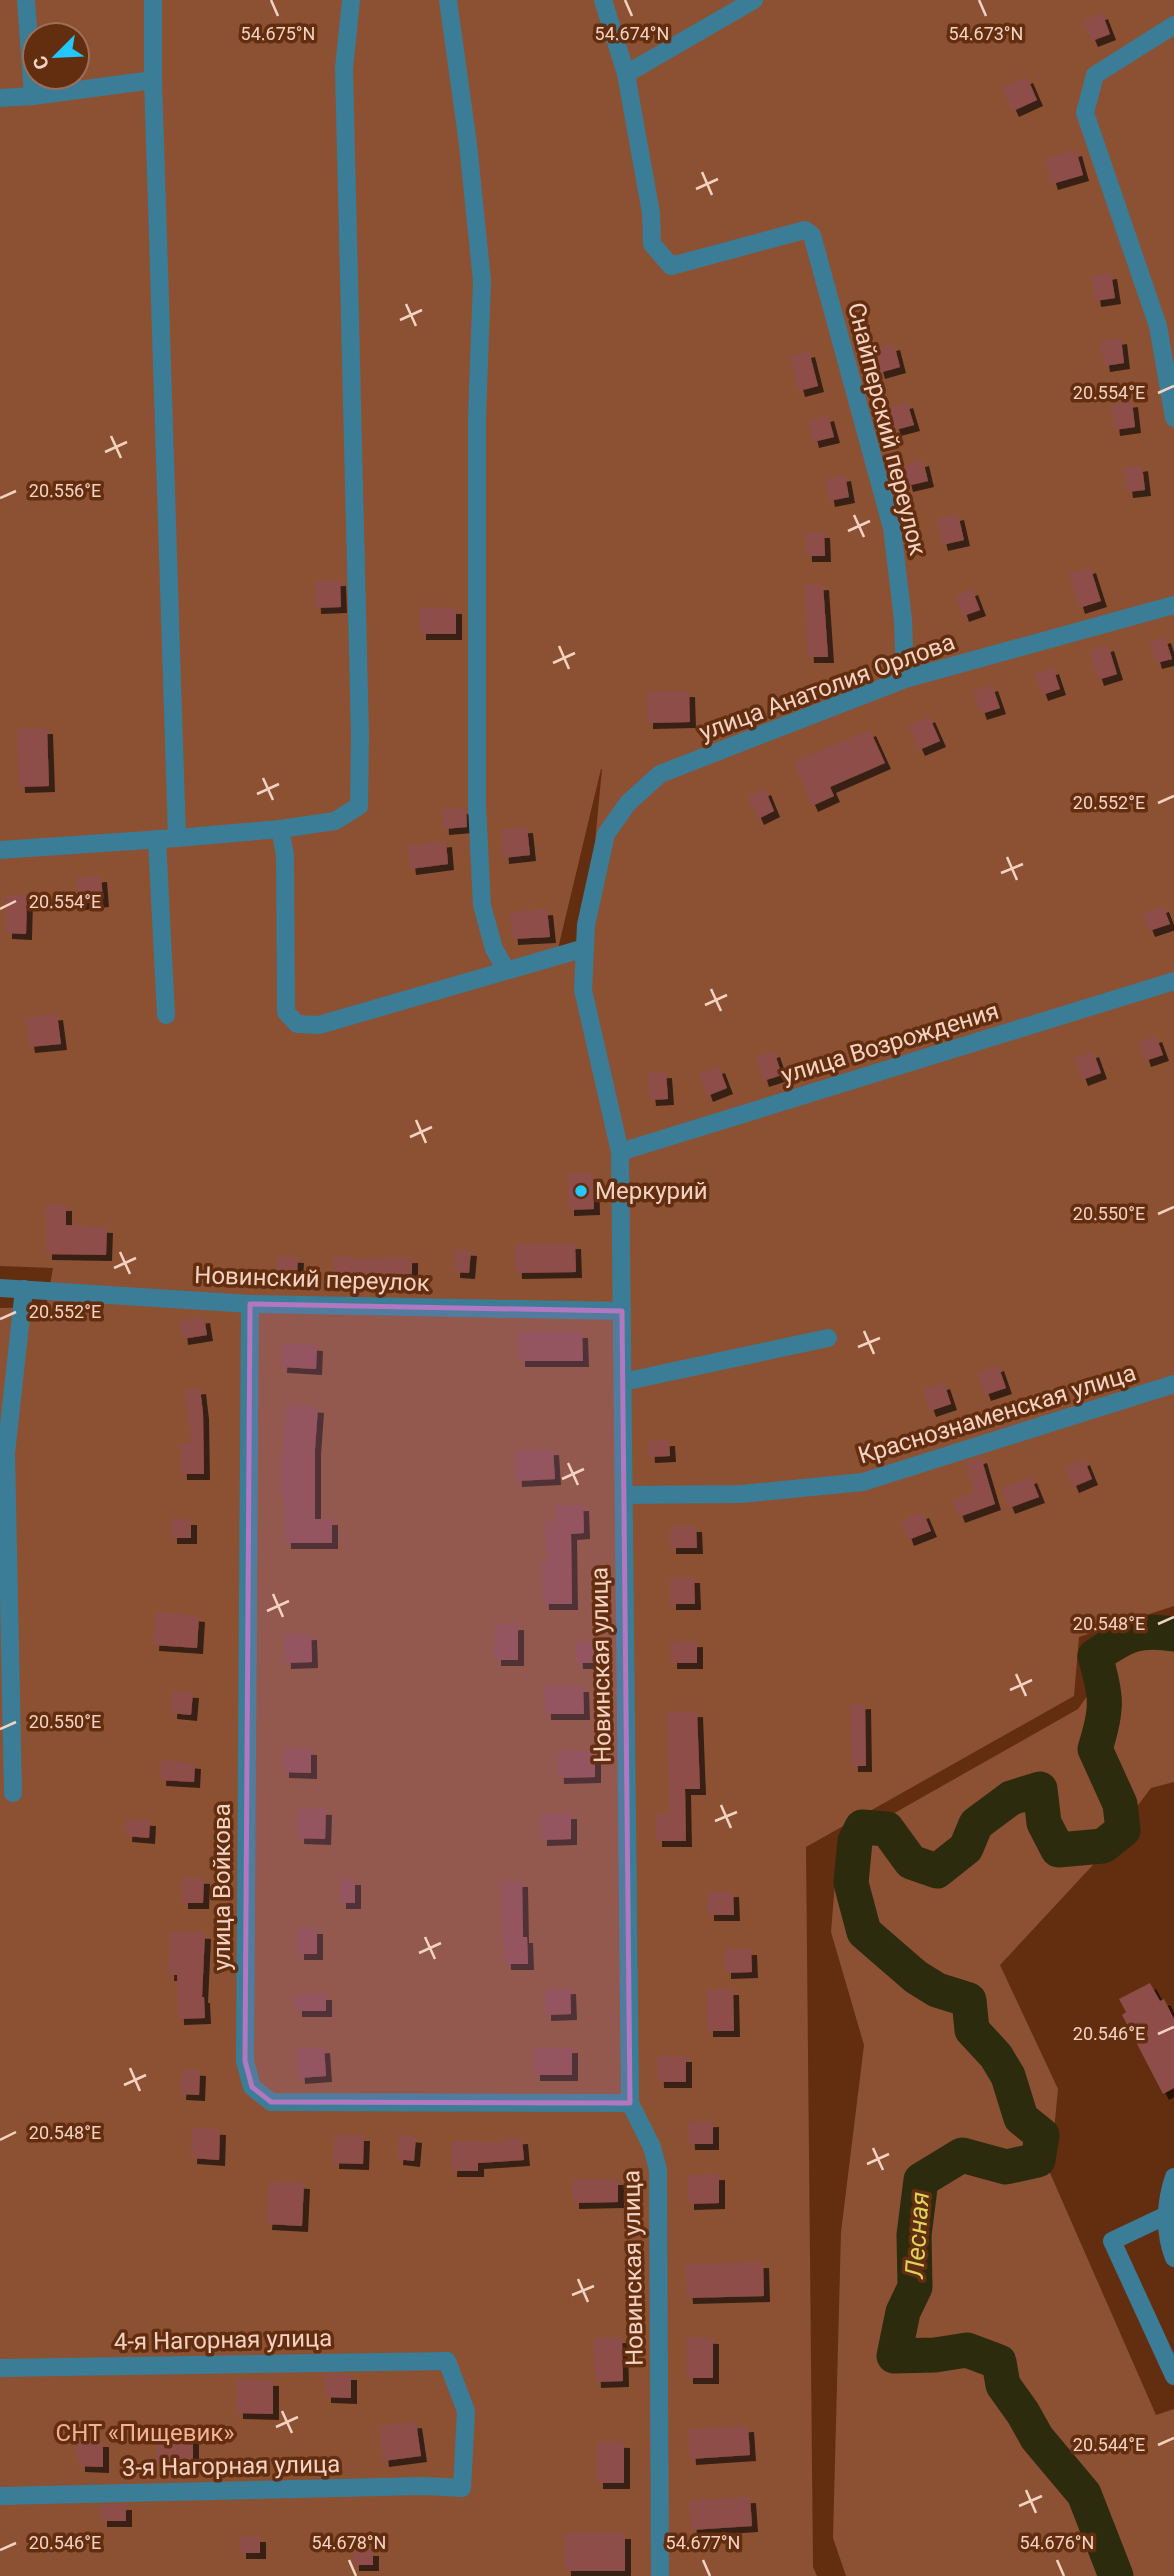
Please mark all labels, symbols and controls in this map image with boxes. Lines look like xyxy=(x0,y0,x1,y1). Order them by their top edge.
north arrow xyxy=(21,21,91,91)
text: 54.675°N xyxy=(241,23,315,44)
text: 54.674°N xyxy=(595,23,669,44)
text: 54.673°N xyxy=(949,23,1023,44)
text: С xyxy=(28,52,54,73)
street label: Снайперский переулок xyxy=(842,300,932,558)
text: 20.554°E xyxy=(1073,382,1145,403)
text: 20.556°E xyxy=(29,480,101,501)
street label: улица Анатолия Орлова xyxy=(695,628,959,746)
text: 20.552°E xyxy=(1073,792,1145,813)
text: 20.554°E xyxy=(29,891,101,912)
street label: улица Возрождения xyxy=(778,997,1002,1089)
place label: Меркурий xyxy=(595,1177,708,1205)
marker: Меркурий xyxy=(573,1183,589,1199)
text: 20.550°E xyxy=(1073,1203,1145,1224)
street label: Новинский переулок xyxy=(194,1261,430,1297)
text: 20.552°E xyxy=(29,1301,101,1322)
street label: Краснознаменская улица xyxy=(855,1358,1139,1470)
street label: Новинская улица xyxy=(585,1567,617,1763)
text: 20.548°E xyxy=(1073,1613,1145,1634)
text: 20.550°E xyxy=(29,1711,101,1732)
street label: улица Войкова xyxy=(208,1803,236,1971)
text: 20.546°E xyxy=(1073,2023,1145,2044)
text: 20.548°E xyxy=(29,2122,101,2143)
street label: Новинская улица xyxy=(617,2170,649,2366)
water label: Лесная xyxy=(899,2191,935,2280)
street label: 4-я Нагорная улица xyxy=(114,2324,332,2356)
park label: СНТ «Пищевик» xyxy=(56,2419,234,2447)
text: 20.544°E xyxy=(1073,2434,1145,2455)
street label: 3-я Нагорная улица xyxy=(122,2450,340,2482)
text: 20.546°E xyxy=(29,2532,101,2553)
text: 54.678°N xyxy=(312,2532,386,2553)
text: 54.677°N xyxy=(666,2532,740,2553)
text: 54.676°N xyxy=(1020,2532,1094,2553)

